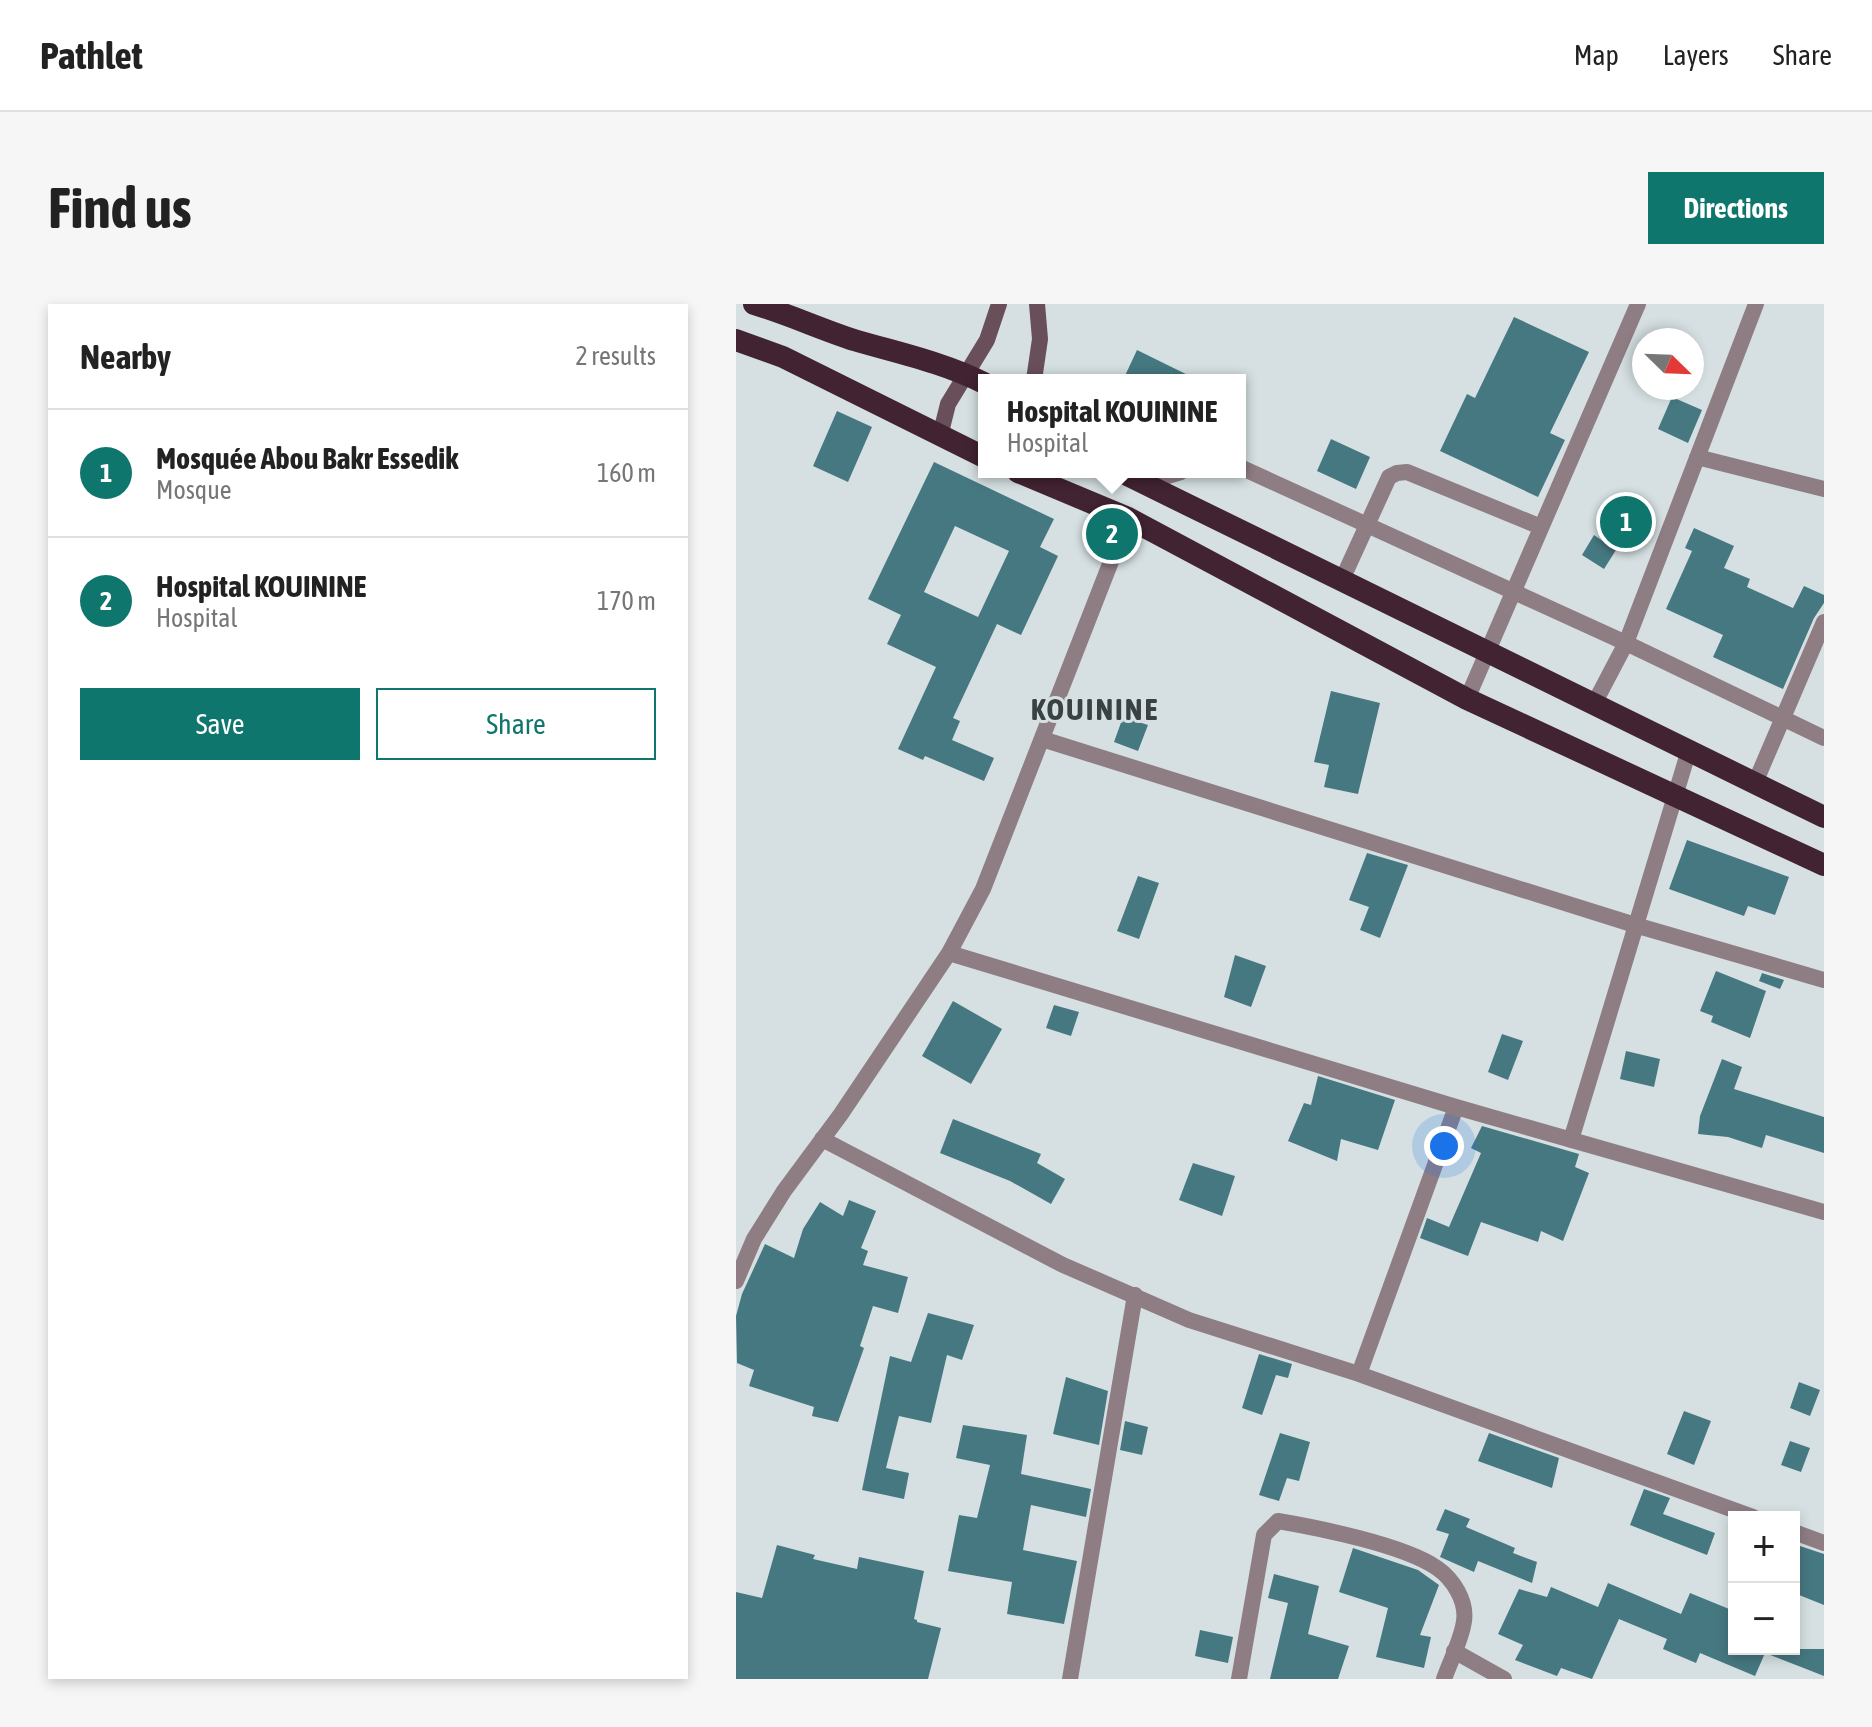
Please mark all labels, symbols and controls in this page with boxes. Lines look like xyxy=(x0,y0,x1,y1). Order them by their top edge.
text: Pathlet xyxy=(40,34,143,77)
text: Map xyxy=(1574,39,1619,71)
text: Layers xyxy=(1663,39,1729,71)
text: Share xyxy=(1773,39,1832,71)
button: Directions xyxy=(1648,172,1824,244)
text: Find us xyxy=(48,176,192,240)
north arrow xyxy=(1632,328,1704,400)
text: Nearby xyxy=(80,337,171,376)
text: 2 results xyxy=(575,341,656,371)
popup xyxy=(978,374,1246,478)
text: Hospital KOUININE xyxy=(1007,394,1217,428)
text: Hospital xyxy=(1007,428,1088,458)
text: Mosquée Abou Bakr Essedik xyxy=(156,441,458,475)
text: 1 xyxy=(100,458,112,488)
text: 160 m xyxy=(597,458,656,488)
text: Mosque xyxy=(156,475,232,505)
pin: 1 xyxy=(1600,492,1652,552)
pin: 2 xyxy=(1086,504,1138,564)
text: Hospital KOUININE xyxy=(156,569,366,603)
text: 2 xyxy=(100,586,112,616)
text: 170 m xyxy=(597,586,656,616)
text: Hospital xyxy=(156,603,237,633)
button: Save xyxy=(80,688,360,760)
button: Share xyxy=(376,688,656,760)
district label: KOUININE xyxy=(1031,692,1159,726)
your location xyxy=(1424,1126,1464,1166)
map controls xyxy=(1728,1511,1800,1655)
button: + xyxy=(1728,1511,1800,1583)
button: − xyxy=(1728,1583,1800,1655)

